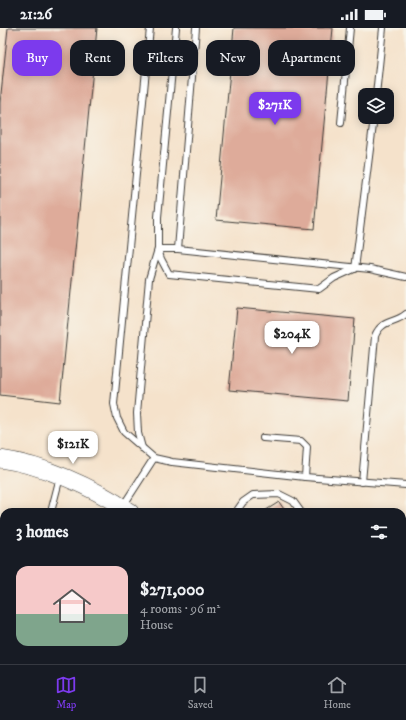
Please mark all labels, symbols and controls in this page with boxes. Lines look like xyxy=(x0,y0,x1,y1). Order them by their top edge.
text: 21:26 xyxy=(20,5,52,24)
chip: Buy xyxy=(12,40,62,76)
chip: Rent xyxy=(70,40,125,76)
chip: Filters xyxy=(133,40,198,76)
chip: New xyxy=(206,40,260,76)
chip: Apartment xyxy=(268,40,355,76)
map controls xyxy=(358,88,394,124)
button: layers xyxy=(358,88,394,124)
pin: $271K xyxy=(247,92,303,126)
text: $271K xyxy=(258,97,292,113)
pin: $204K xyxy=(264,321,320,355)
text: $204K xyxy=(273,326,311,342)
pin: $121K xyxy=(45,431,101,465)
text: $121K xyxy=(57,436,89,452)
text: 3 homes xyxy=(16,521,69,543)
icon: filters xyxy=(368,521,390,543)
text: $271,000 xyxy=(140,579,204,601)
icon: home xyxy=(48,582,96,630)
text: 4 rooms · 96 m² xyxy=(140,601,220,617)
text: House xyxy=(140,617,173,633)
tab: Map xyxy=(55,674,77,712)
tab: Saved xyxy=(188,674,213,712)
tab: Home xyxy=(324,674,351,712)

